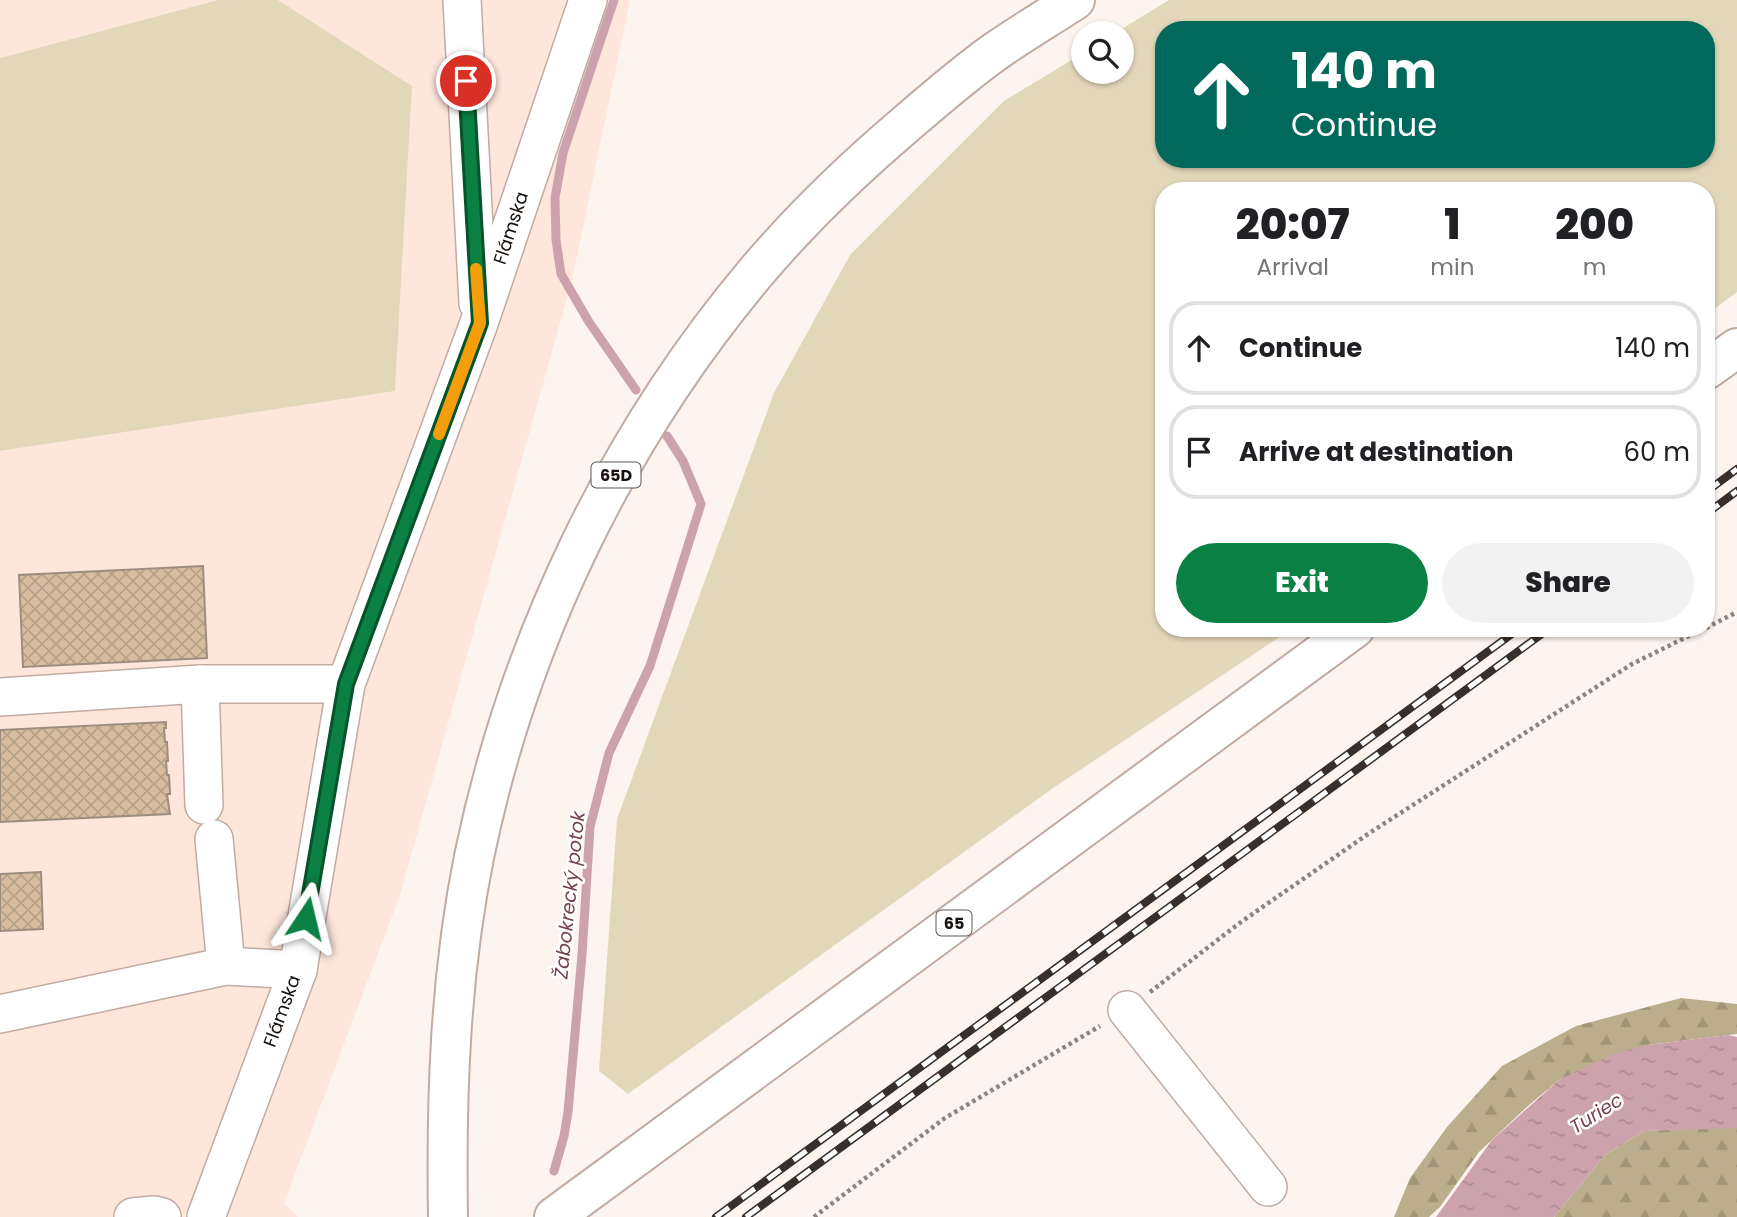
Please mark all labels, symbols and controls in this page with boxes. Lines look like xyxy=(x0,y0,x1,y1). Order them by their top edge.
map controls xyxy=(1071,21,1134,84)
button: search xyxy=(1071,21,1134,84)
text: 140 m xyxy=(1291,37,1437,105)
icon: ahead xyxy=(1176,49,1267,140)
pin xyxy=(436,51,496,111)
icon: arrive xyxy=(447,62,485,100)
text: Continue xyxy=(1291,102,1437,147)
street label: Flámska xyxy=(487,188,534,267)
text: 20:07 xyxy=(1236,195,1350,254)
text: 1 xyxy=(1444,195,1460,254)
text: 200 xyxy=(1555,195,1634,254)
text: Arrival xyxy=(1256,251,1329,283)
text: min xyxy=(1430,251,1474,283)
text: m xyxy=(1583,251,1607,283)
icon: ahead xyxy=(1180,329,1218,367)
text: Continue xyxy=(1239,330,1362,366)
text: 140 m xyxy=(1615,330,1690,366)
icon: arrive xyxy=(1180,433,1218,471)
text: Arrive at destination xyxy=(1239,434,1514,470)
text: 60 m xyxy=(1623,434,1690,470)
road number: 65D xyxy=(592,462,640,488)
button: Exit xyxy=(1176,543,1428,623)
button: Share xyxy=(1442,543,1694,623)
water label: Žabokrecký potok xyxy=(547,809,592,981)
position arrow xyxy=(269,881,343,955)
road number: 65 xyxy=(936,911,972,936)
street label: Flámska xyxy=(257,971,306,1050)
water label: Turiec xyxy=(1565,1087,1628,1140)

